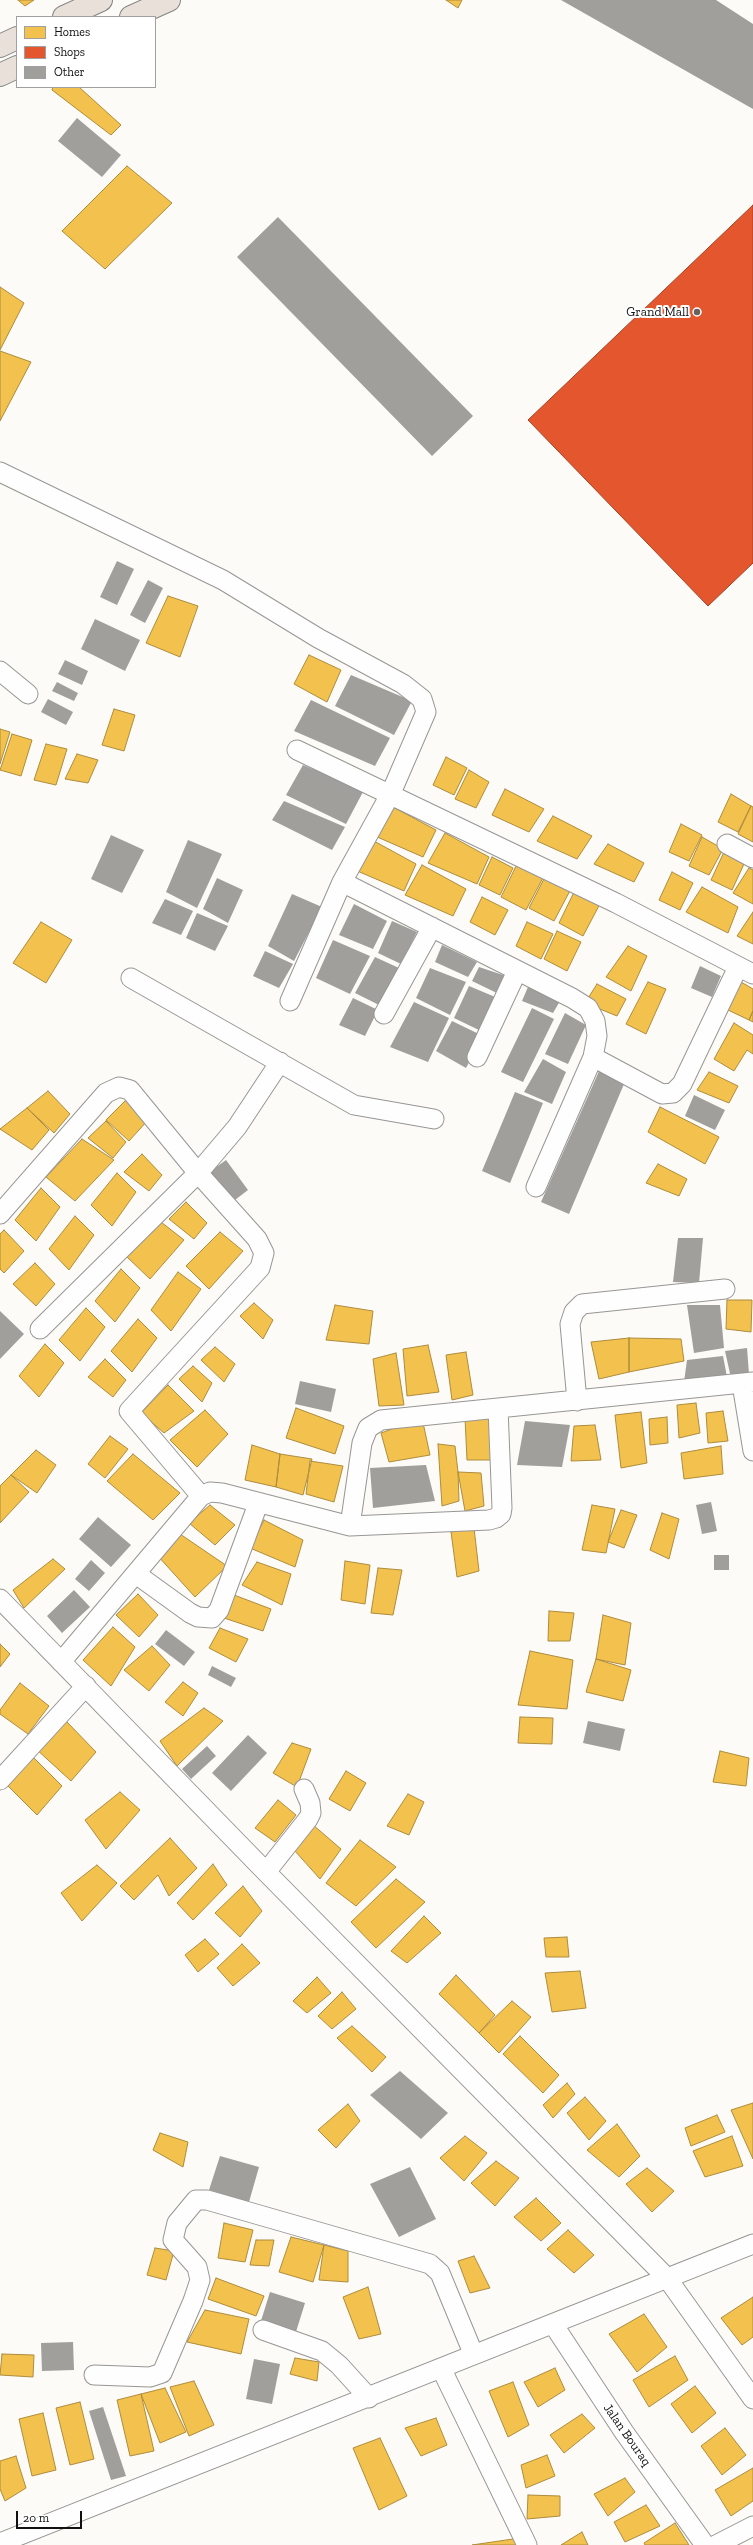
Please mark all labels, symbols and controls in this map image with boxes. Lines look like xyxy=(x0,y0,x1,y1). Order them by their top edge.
legend xyxy=(16,16,156,88)
text: Homes xyxy=(54,25,90,39)
text: Shops xyxy=(54,45,85,59)
text: Other xyxy=(54,65,85,79)
place label: Grand Mall xyxy=(626,304,689,320)
marker: Grand Mall xyxy=(692,307,702,317)
street label: Jalan Bouraq xyxy=(600,2401,654,2469)
scale bar xyxy=(18,2503,84,2529)
text: 20 m xyxy=(23,2511,49,2525)

